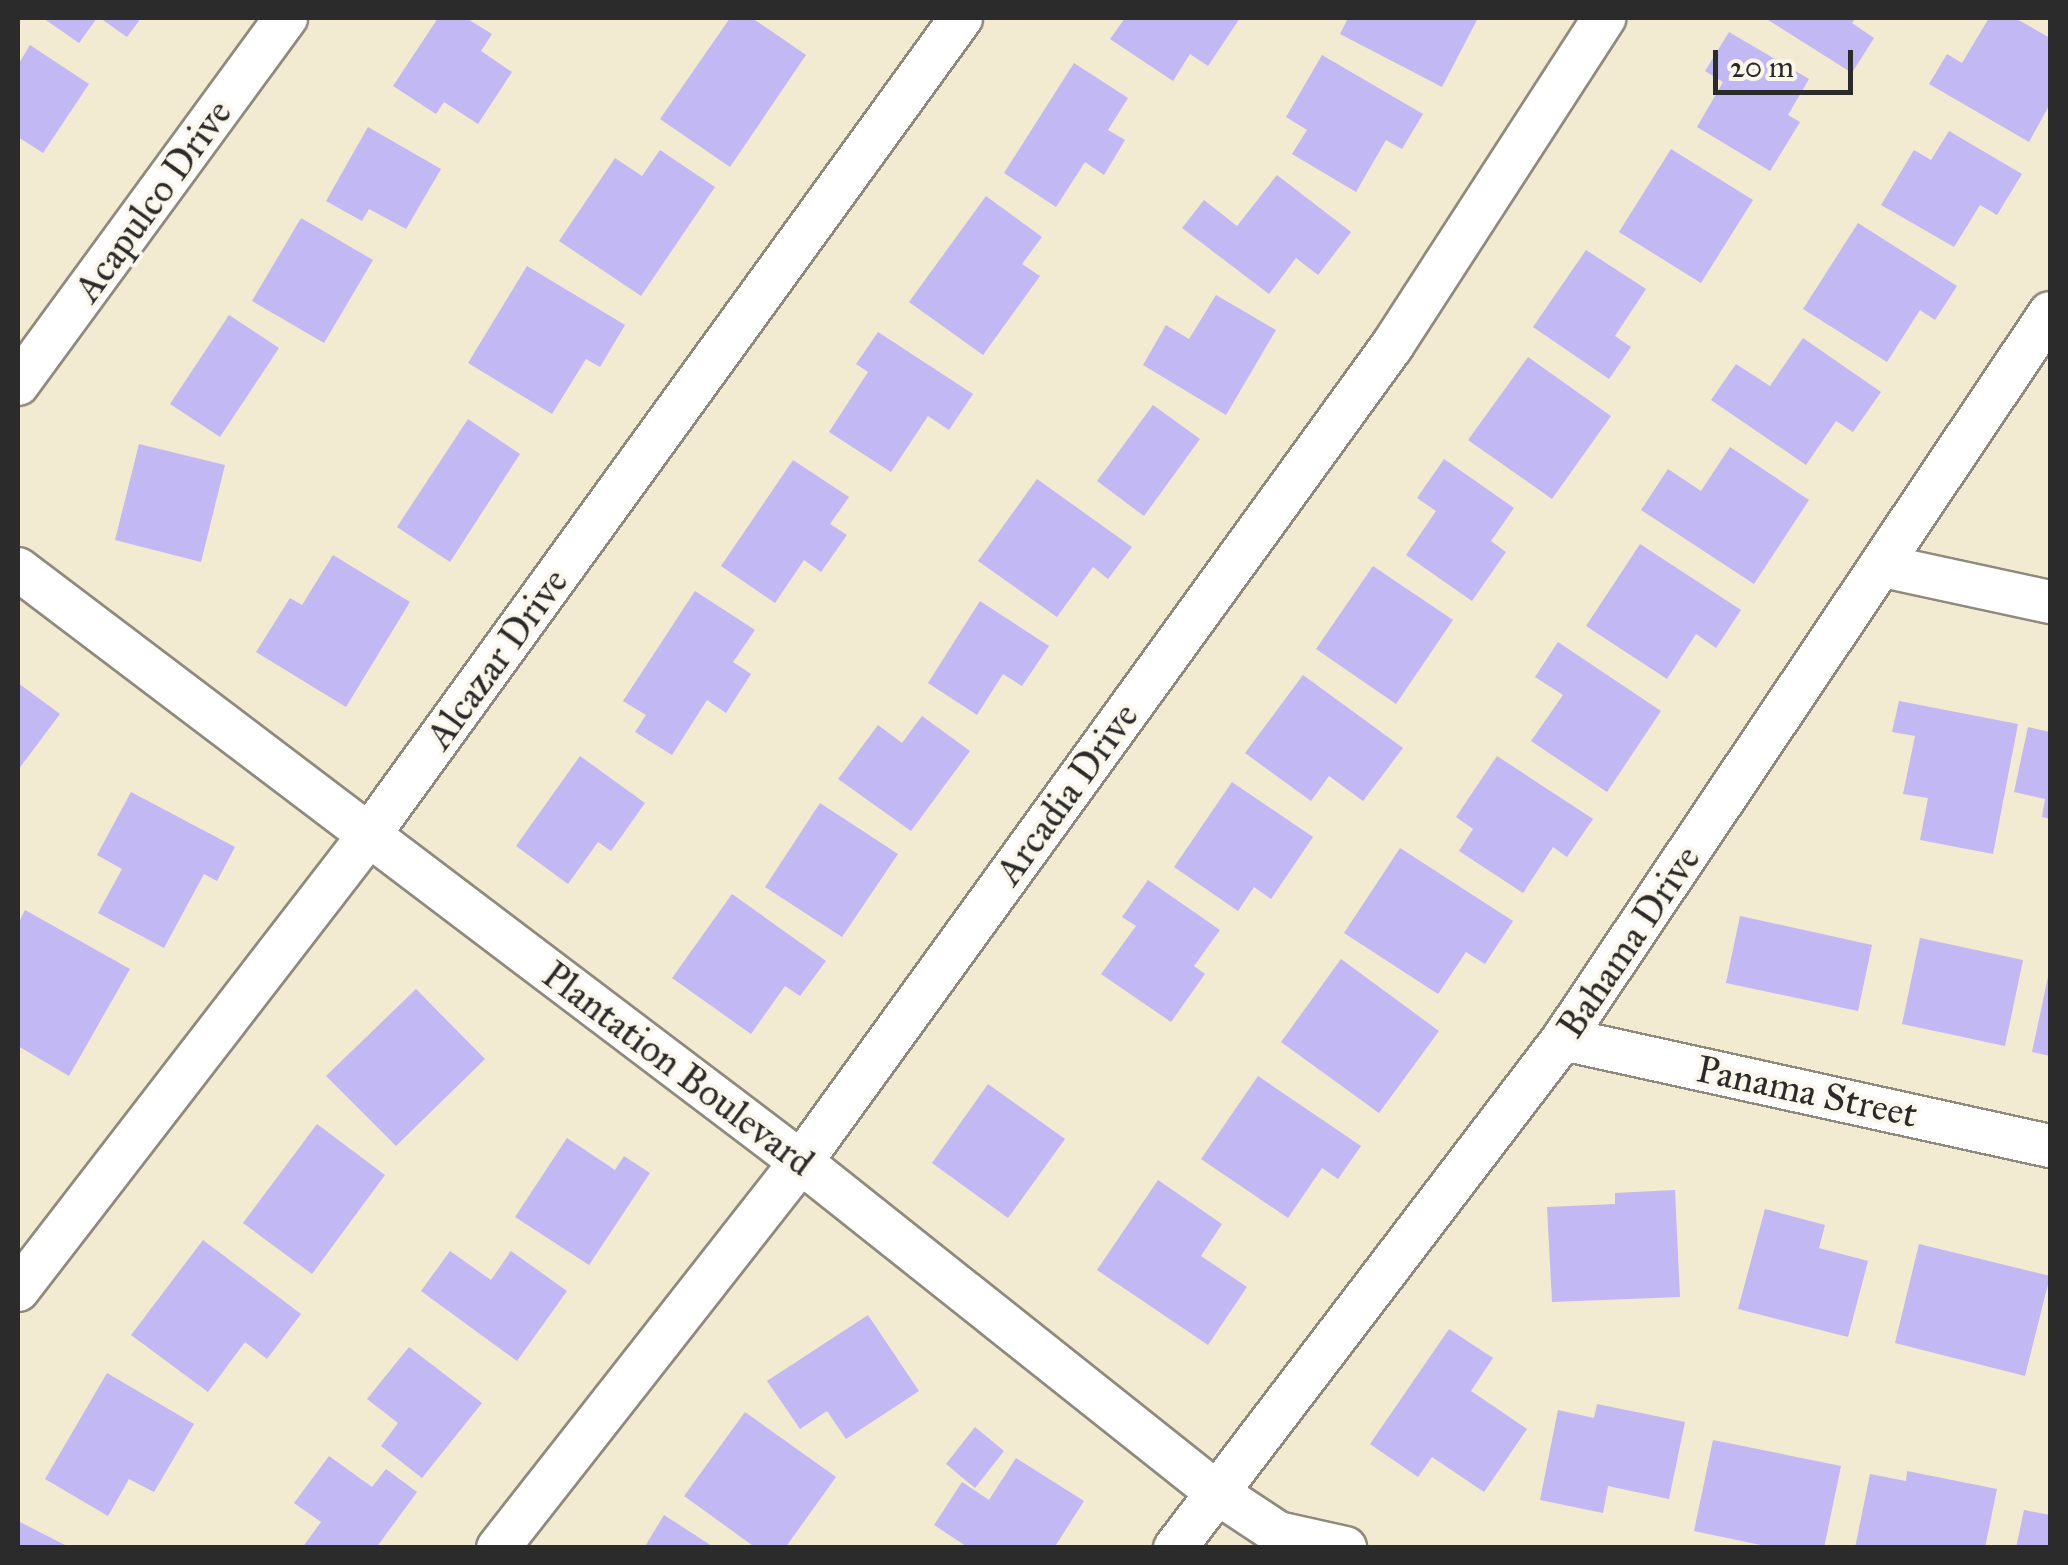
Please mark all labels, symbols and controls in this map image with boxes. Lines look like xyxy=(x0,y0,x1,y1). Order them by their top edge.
scale bar xyxy=(1718,30,1858,92)
text: 20 m xyxy=(1730,49,1794,85)
street label: Acapulco Drive xyxy=(64,91,242,311)
street label: Alcazar Drive xyxy=(416,560,578,758)
street label: Arcadia Drive xyxy=(986,694,1148,894)
street label: Bahama Drive xyxy=(1548,837,1710,1047)
street label: Plantation Boulevard xyxy=(533,952,823,1186)
street label: Panama Street xyxy=(1693,1046,1921,1138)

